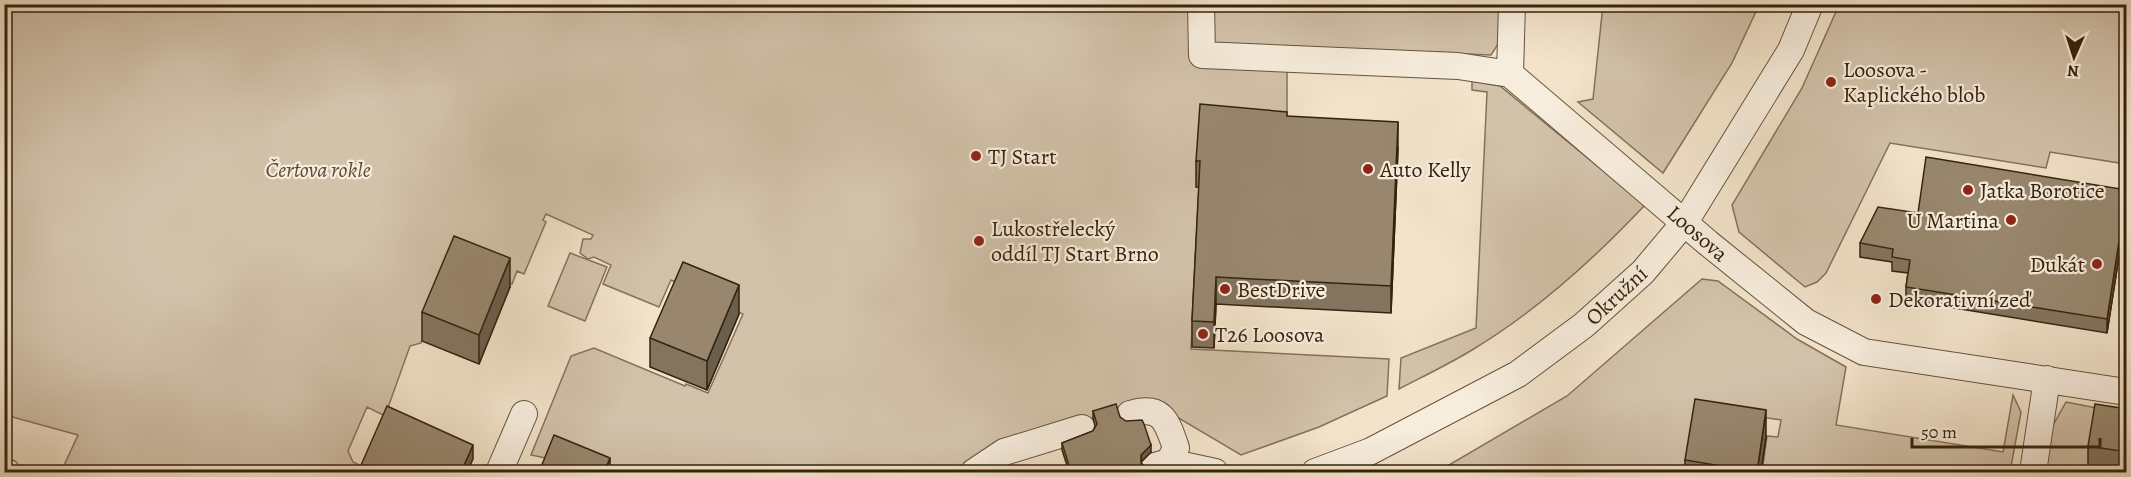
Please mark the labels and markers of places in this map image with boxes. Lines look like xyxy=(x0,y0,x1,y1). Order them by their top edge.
place label: Loosova - Kaplického blob xyxy=(1843,55,1985,110)
marker: Loosova - Kaplického blob xyxy=(1824,75,1838,89)
place label: TJ Start xyxy=(988,142,1056,172)
marker: TJ Start xyxy=(969,149,983,163)
place label: Auto Kelly xyxy=(1379,155,1471,185)
marker: Auto Kelly xyxy=(1361,162,1375,176)
place label: Jatka Borotice xyxy=(1980,176,2105,206)
marker: Jatka Borotice xyxy=(1961,183,1975,197)
place label: U Martina xyxy=(1907,206,2000,236)
marker: U Martina xyxy=(2004,213,2018,227)
place label: Lukostřelecký oddíl TJ Start Brno xyxy=(991,214,1159,269)
marker: Lukostřelecký oddíl TJ Start Brno xyxy=(972,234,986,248)
place label: Dukát xyxy=(2030,250,2085,280)
marker: Dukát xyxy=(2090,257,2104,271)
place label: BestDrive xyxy=(1237,275,1325,305)
marker: BestDrive xyxy=(1218,282,1232,296)
place label: Dekorativní zeď xyxy=(1888,285,2032,315)
marker: Dekorativní zeď xyxy=(1869,292,1883,306)
place label: T26 Loosova xyxy=(1215,320,1325,350)
marker: T26 Loosova xyxy=(1196,327,1210,341)

